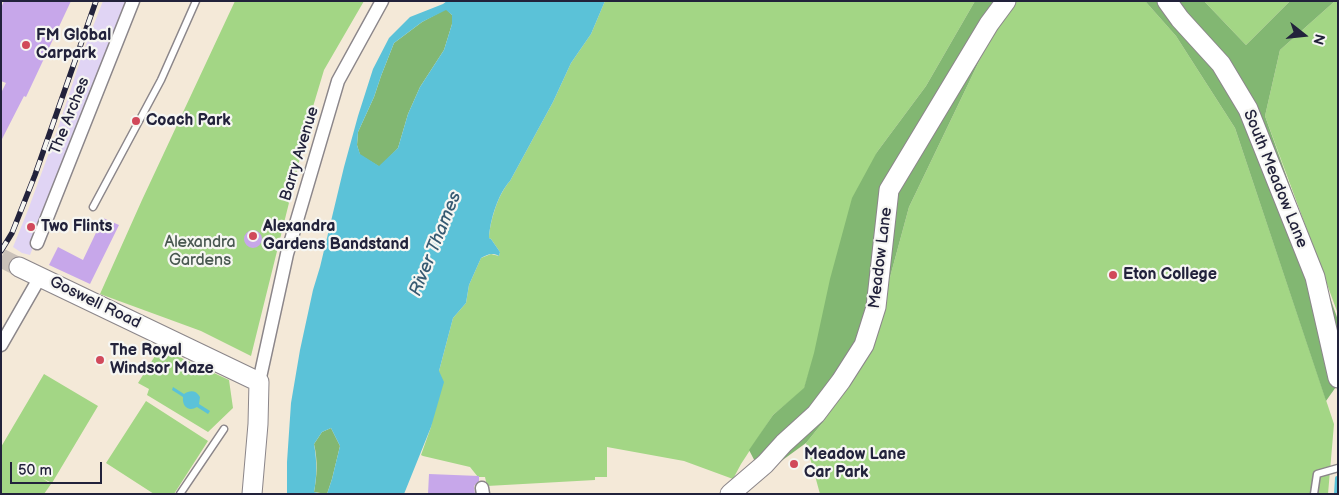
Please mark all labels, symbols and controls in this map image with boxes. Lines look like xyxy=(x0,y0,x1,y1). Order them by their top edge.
north arrow xyxy=(1279,10,1329,60)
place label: FM Global Carpark xyxy=(36,26,111,64)
text: N xyxy=(1309,32,1329,47)
marker: FM Global Carpark xyxy=(20,39,32,51)
street label: The Arches xyxy=(46,74,94,158)
street label: Barry Avenue xyxy=(277,105,323,203)
street label: South Meadow Lane xyxy=(1238,107,1312,251)
place label: Coach Park xyxy=(146,111,231,131)
marker: Coach Park xyxy=(130,115,142,127)
water label: River Thames xyxy=(405,189,467,299)
street label: Meadow Lane xyxy=(865,206,897,310)
place label: Two Flints xyxy=(41,217,112,237)
place label: Alexandra Gardens Bandstand xyxy=(263,217,409,255)
marker: Two Flints xyxy=(25,221,37,233)
marker: Alexandra Gardens Bandstand xyxy=(247,230,259,242)
park label: Alexandra Gardens xyxy=(164,233,236,271)
place label: Eton College xyxy=(1123,265,1217,285)
marker: Eton College xyxy=(1107,269,1119,281)
street label: Goswell Road xyxy=(46,273,144,333)
place label: The Royal Windsor Maze xyxy=(110,341,214,379)
marker: The Royal Windsor Maze xyxy=(94,354,106,366)
place label: Meadow Lane Car Park xyxy=(804,445,906,483)
scale bar xyxy=(12,452,105,484)
marker: Meadow Lane Car Park xyxy=(788,458,800,470)
text: 50 m xyxy=(18,461,52,480)

